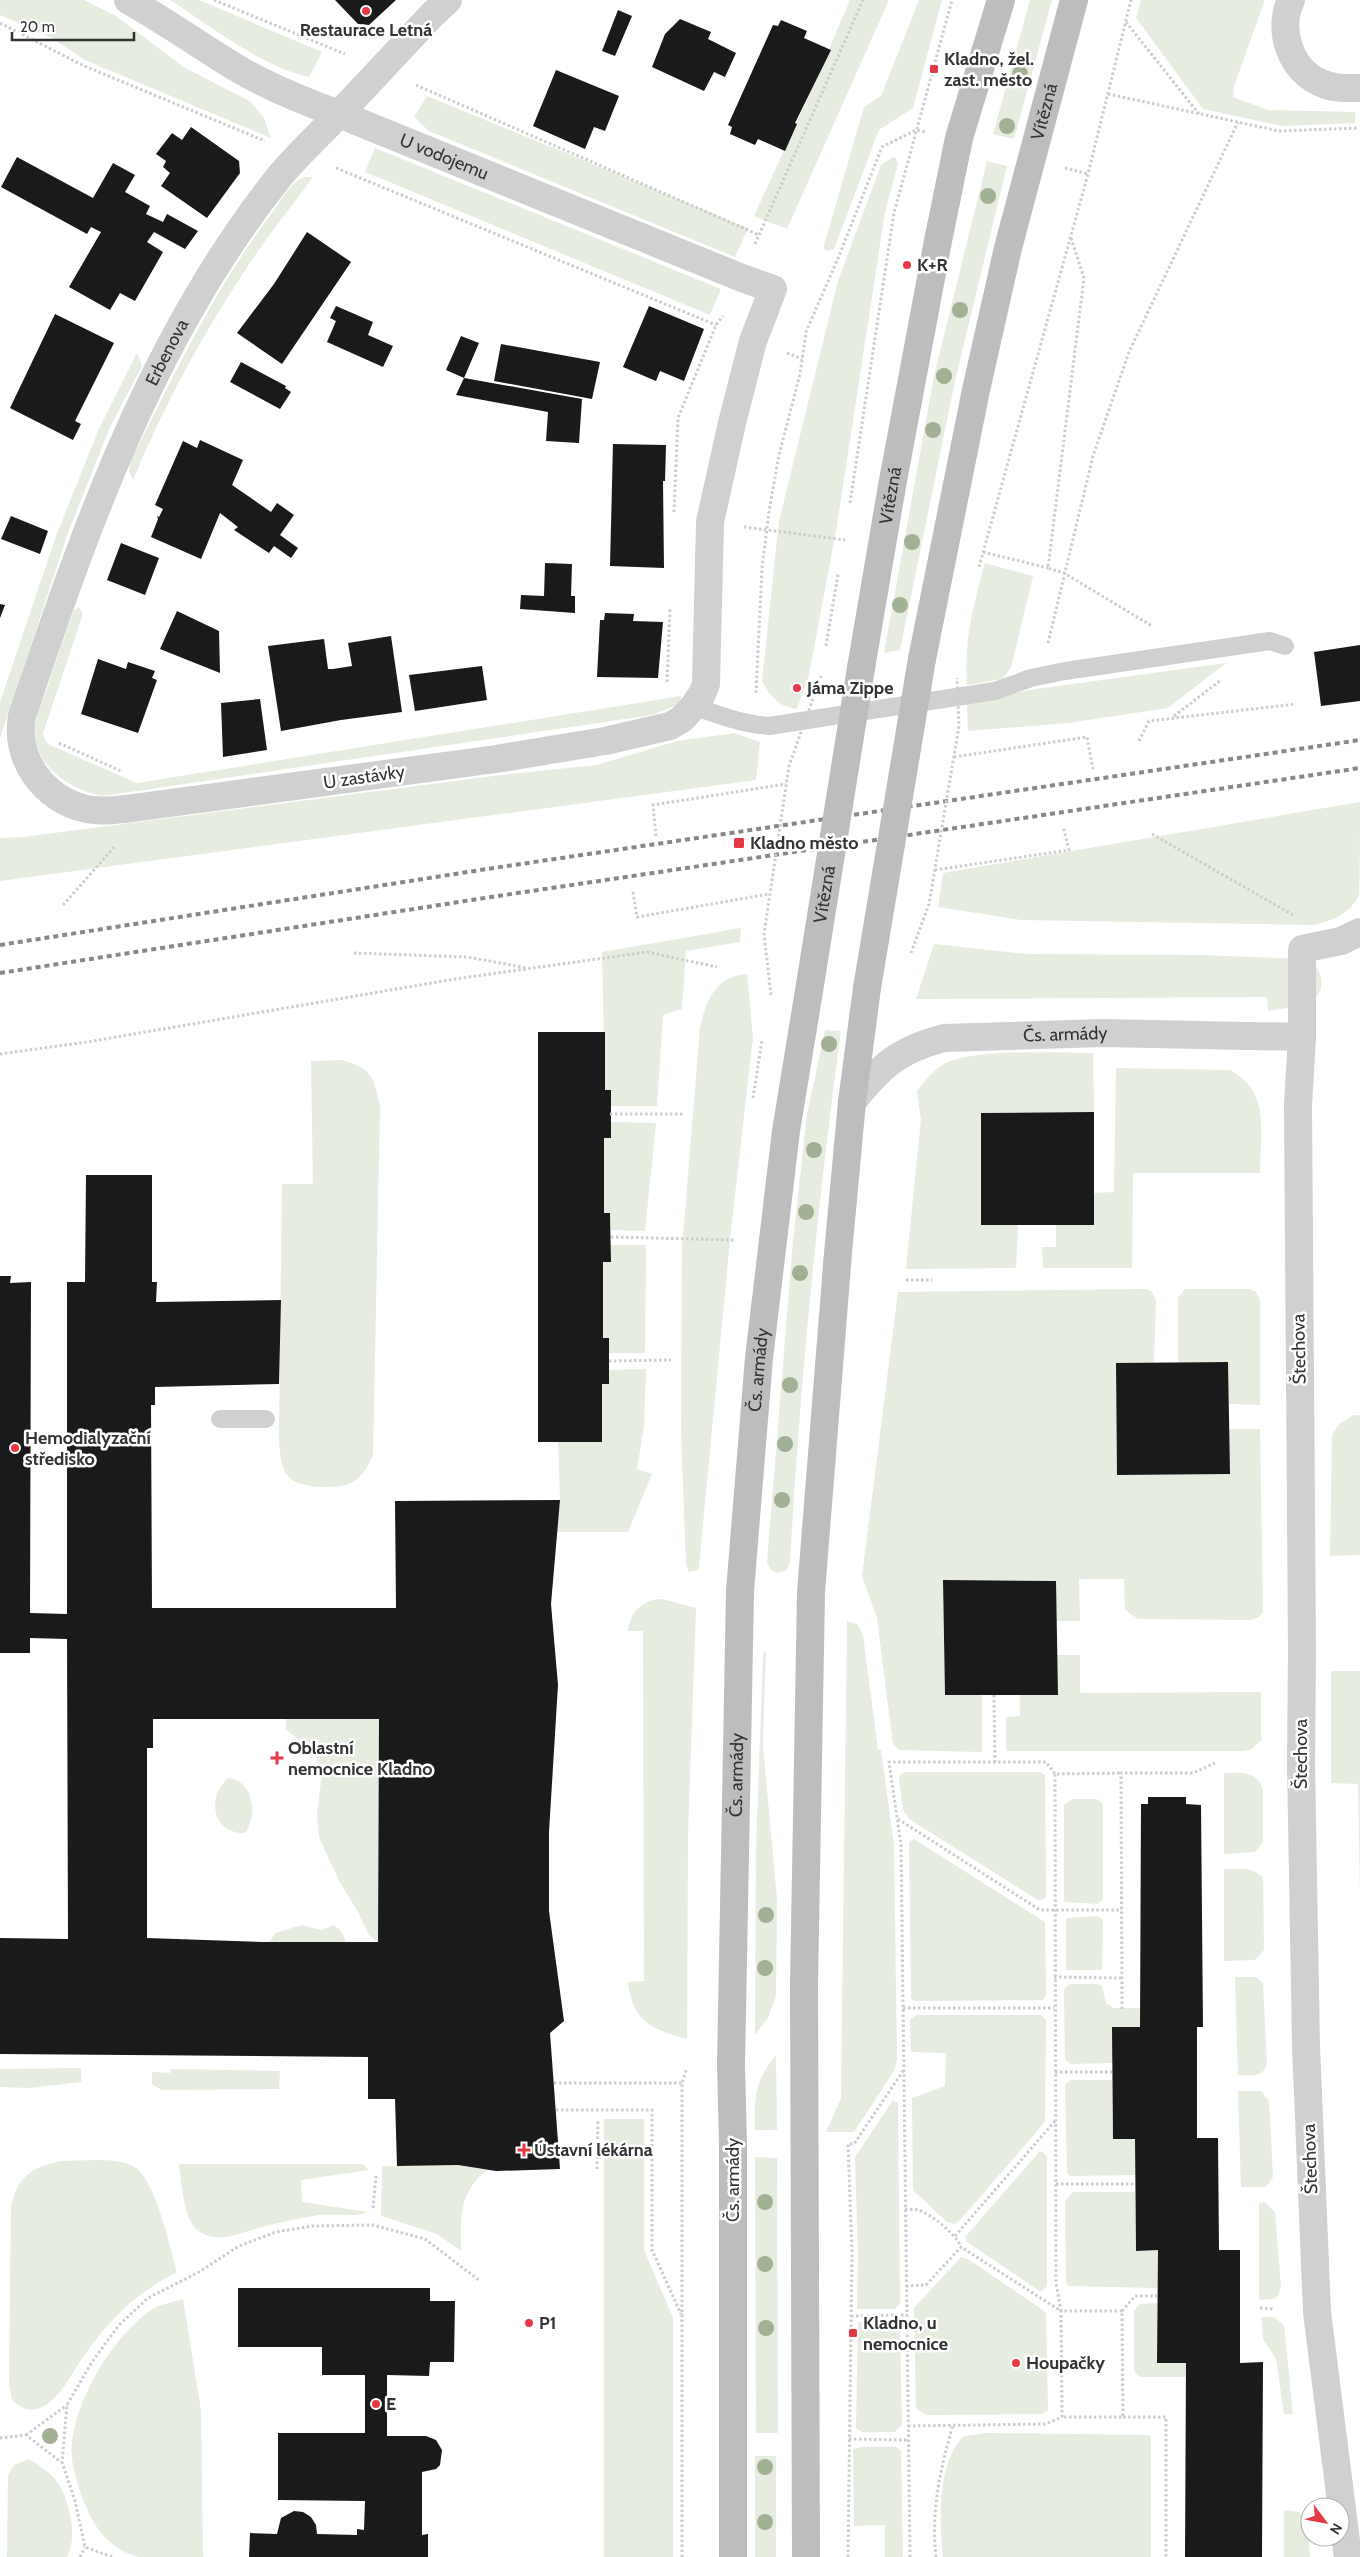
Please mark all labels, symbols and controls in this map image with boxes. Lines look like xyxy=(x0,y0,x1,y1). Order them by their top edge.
marker: Restaurace Letná xyxy=(360,5,372,17)
scale bar xyxy=(12,10,135,42)
text: 20 m xyxy=(20,18,55,36)
place label: Restaurace Letná xyxy=(300,19,432,41)
place label: Kladno, žel. zast. město xyxy=(944,48,1034,91)
marker: Kladno, žel. zast. město xyxy=(928,63,940,75)
street label: Vítězná xyxy=(1026,80,1062,143)
street label: U vodojemu xyxy=(396,129,492,185)
place label: K+R xyxy=(917,254,948,276)
marker: K+R xyxy=(901,259,913,271)
street label: Erbenova xyxy=(141,315,193,389)
street label: Vítězná xyxy=(875,465,906,526)
place label: Jáma Zippe xyxy=(806,677,893,699)
marker: Jáma Zippe xyxy=(791,682,803,694)
street label: U zastávky xyxy=(322,760,406,794)
place label: Kladno město xyxy=(750,832,859,854)
marker: Kladno město xyxy=(732,836,746,850)
street label: Vítězná xyxy=(809,864,840,925)
street label: Čs. armády xyxy=(1023,1022,1108,1047)
street label: Štechova xyxy=(1287,1313,1311,1384)
street label: Čs. armády xyxy=(744,1327,773,1413)
place label: Hemodialyzační středisko xyxy=(25,1427,151,1470)
marker: Hemodialyzační středisko xyxy=(9,1442,21,1454)
street label: Štechova xyxy=(1290,1718,1312,1789)
street label: Čs. armády xyxy=(725,1733,748,1817)
place label: Oblastní nemocnice Kladno xyxy=(288,1737,432,1780)
marker: Oblastní nemocnice Kladno xyxy=(270,1751,284,1765)
street label: Štechova xyxy=(1298,2123,1322,2195)
street label: Čs. armády xyxy=(722,2138,744,2222)
place label: Ústavní lékárna xyxy=(534,2139,653,2161)
marker: Ústavní lékárna xyxy=(518,2144,530,2156)
place label: P1 xyxy=(539,2312,556,2334)
place label: Kladno, u nemocnice xyxy=(863,2312,948,2355)
marker: P1 xyxy=(523,2317,535,2329)
marker: Kladno, u nemocnice xyxy=(847,2327,859,2339)
place label: Houpačky xyxy=(1026,2352,1105,2374)
marker: Houpačky xyxy=(1010,2357,1022,2369)
place label: E xyxy=(386,2393,396,2415)
marker: E xyxy=(370,2398,382,2410)
north arrow xyxy=(1300,2497,1350,2547)
text: N xyxy=(1326,2520,1346,2538)

